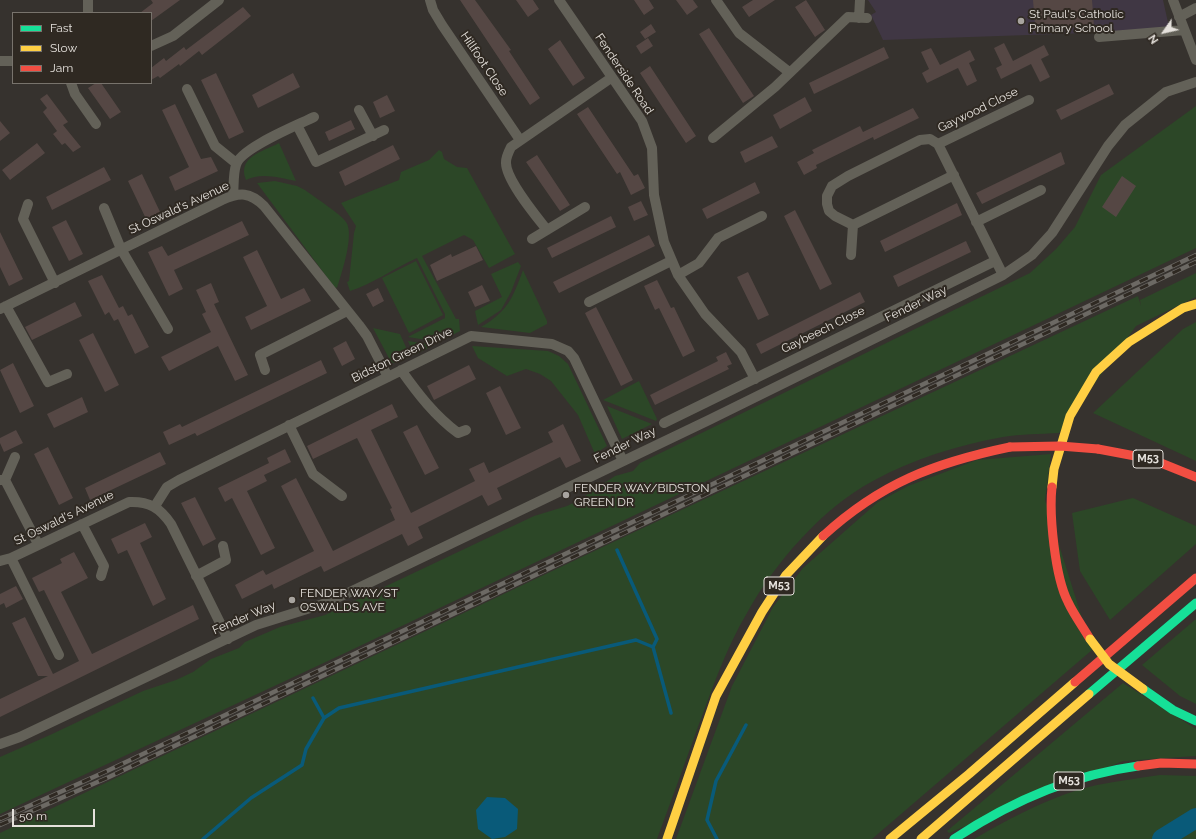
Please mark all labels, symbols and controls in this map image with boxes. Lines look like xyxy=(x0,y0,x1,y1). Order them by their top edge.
place label: St Paul's Catholic Primary School xyxy=(1029,7,1124,35)
legend xyxy=(12,12,152,84)
north arrow xyxy=(1144,12,1184,52)
marker: St Paul's Catholic Primary School xyxy=(1016,16,1026,26)
text: Fast xyxy=(50,21,73,35)
street label: Hillfoot Close xyxy=(457,29,511,99)
street label: Fenderside Road xyxy=(592,31,656,117)
text: N xyxy=(1146,32,1161,46)
text: Slow xyxy=(50,41,77,55)
text: Jam xyxy=(50,61,73,75)
street label: Gaywood Close xyxy=(936,84,1020,136)
street label: St Oswald's Avenue xyxy=(127,178,231,238)
street label: Fender Way xyxy=(883,283,949,325)
street label: Gaybeech Close xyxy=(779,304,867,356)
street label: Bidston Green Drive xyxy=(349,324,455,386)
street label: Fender Way xyxy=(592,424,658,466)
road number: M53 xyxy=(1133,450,1163,468)
place label: FENDER WAY/BIDSTON GREEN DR xyxy=(574,481,710,509)
street label: St Oswald's Avenue xyxy=(12,488,116,548)
marker: FENDER WAY/BIDSTON GREEN DR xyxy=(561,490,571,500)
road number: M53 xyxy=(764,577,794,595)
place label: FENDER WAY/ST OSWALDS AVE xyxy=(300,586,398,614)
marker: FENDER WAY/ST OSWALDS AVE xyxy=(287,595,297,605)
street label: Fender Way xyxy=(210,598,278,638)
road number: M53 xyxy=(1054,772,1084,790)
scale bar xyxy=(14,801,97,827)
text: 50 m xyxy=(19,809,47,823)

